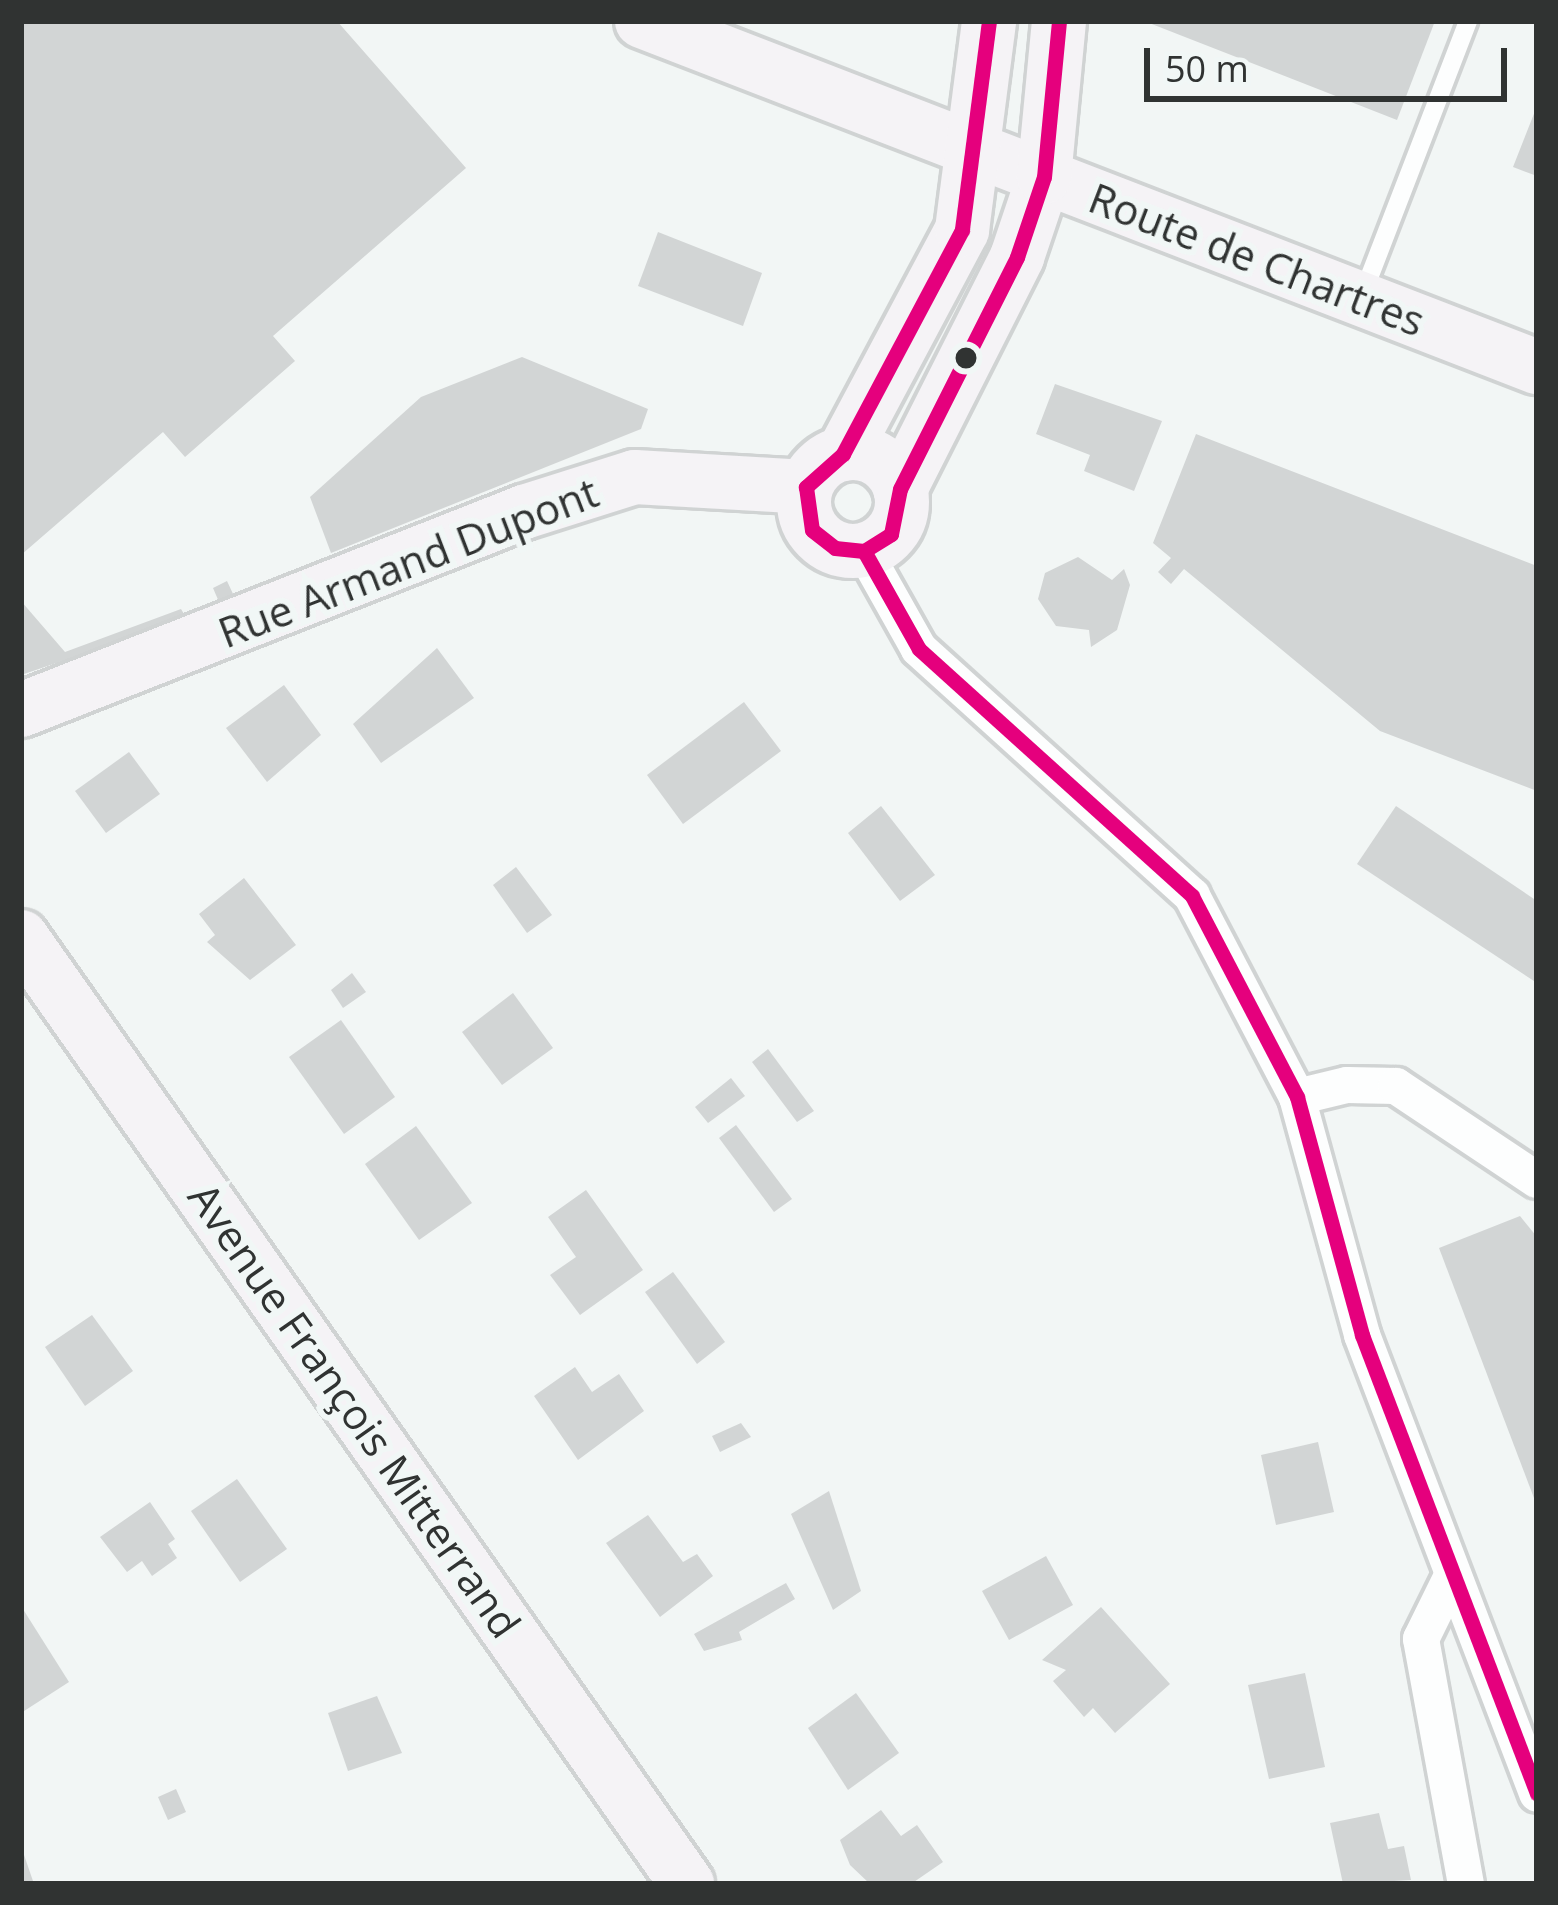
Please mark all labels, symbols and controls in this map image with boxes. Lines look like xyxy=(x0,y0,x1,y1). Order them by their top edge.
scale bar xyxy=(1150,24,1513,98)
text: 50 m xyxy=(1165,44,1249,93)
street label: Route de Chartres xyxy=(1082,172,1432,346)
unlabelled marker xyxy=(955,347,977,369)
street label: Rue Armand Dupont xyxy=(211,466,605,658)
street label: Avenue François Mitterrand xyxy=(179,1173,531,1647)

